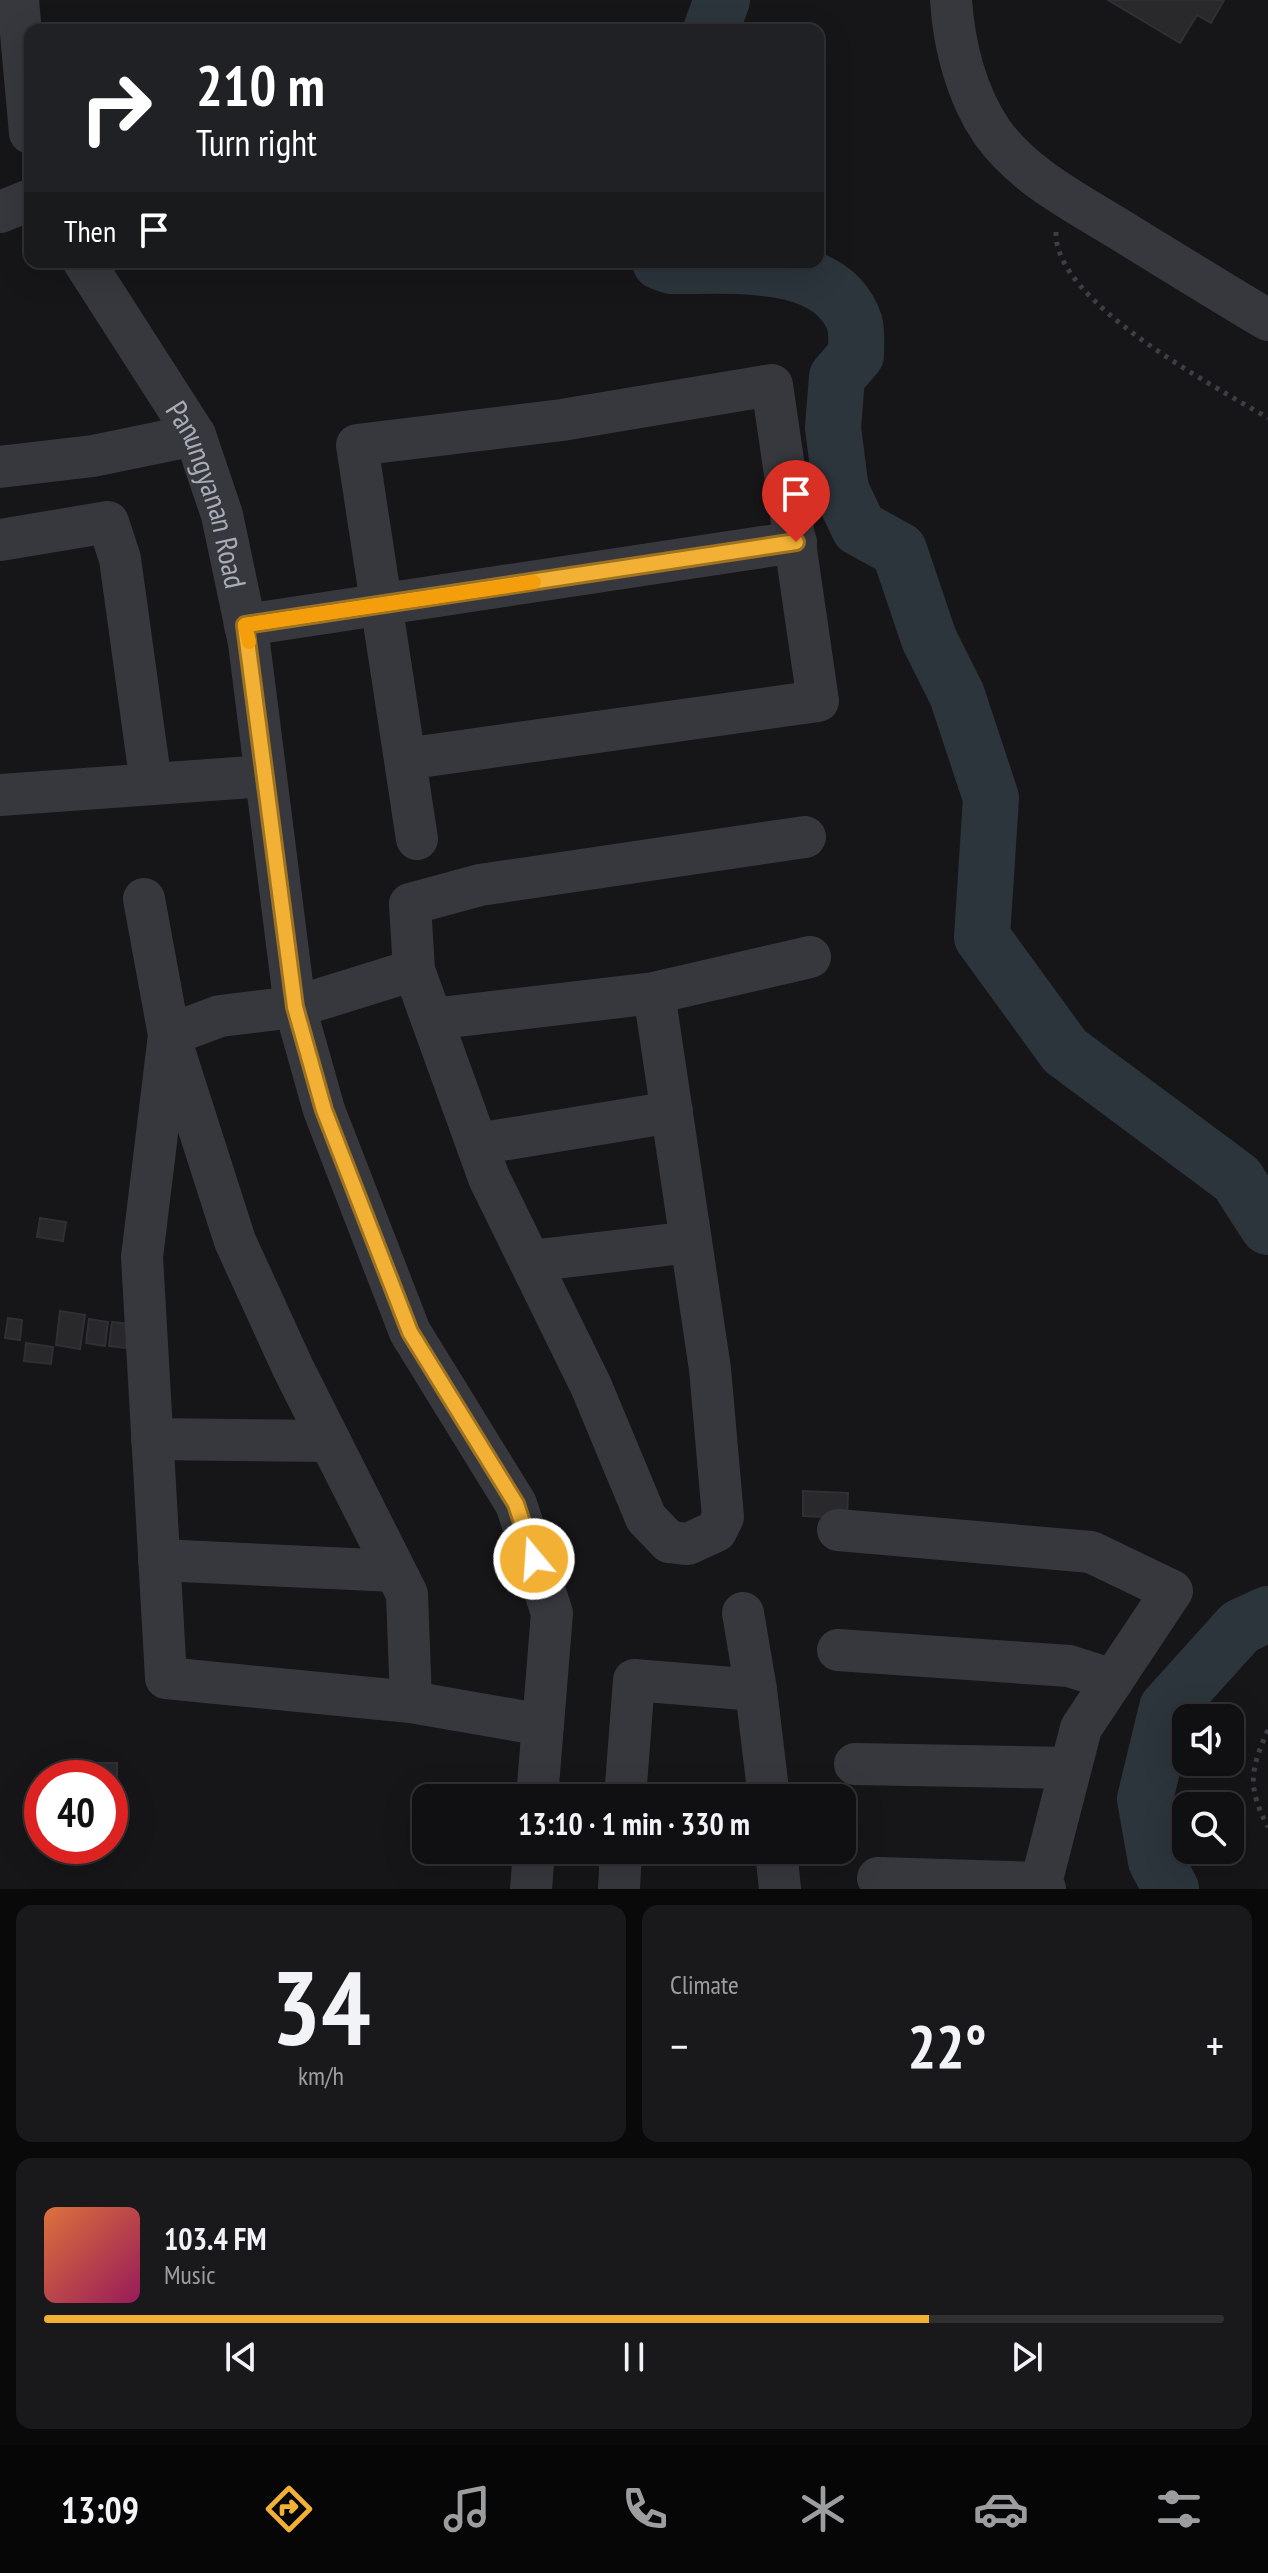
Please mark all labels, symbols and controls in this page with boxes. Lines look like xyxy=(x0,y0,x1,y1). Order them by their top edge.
text: 210 m xyxy=(196,49,325,121)
icon: right xyxy=(64,56,168,160)
text: Turn right xyxy=(196,119,317,166)
icon: arrive xyxy=(132,208,176,252)
text: Then xyxy=(64,211,116,250)
street label: Panungyanan Road xyxy=(158,393,256,592)
pin xyxy=(762,460,830,542)
icon: arrive xyxy=(774,472,818,516)
position arrow xyxy=(492,1517,576,1601)
map controls xyxy=(1172,1704,1244,1864)
button: sound xyxy=(1172,1704,1244,1776)
speed limit sign: 40 xyxy=(24,1760,128,1864)
button: search xyxy=(1172,1792,1244,1864)
text: 13:10 · 1 min · 330 m xyxy=(518,1804,750,1843)
text: 34 xyxy=(271,1939,371,2074)
text: Climate xyxy=(670,1968,739,2001)
text: 22° xyxy=(907,2007,987,2085)
text: − xyxy=(670,2017,688,2074)
text: + xyxy=(1206,2017,1224,2074)
text: km/h xyxy=(298,2059,344,2092)
text: 103.4 FM xyxy=(164,2219,266,2258)
text: Music xyxy=(164,2258,216,2291)
icon: previous xyxy=(219,2335,263,2379)
icon: pause xyxy=(612,2335,656,2379)
icon: next xyxy=(1005,2335,1049,2379)
icon: directions xyxy=(261,2481,317,2537)
icon: music xyxy=(439,2481,495,2537)
icon: phone xyxy=(617,2481,673,2537)
icon: climate xyxy=(795,2481,851,2537)
icon: car xyxy=(973,2481,1029,2537)
icon: filters xyxy=(1151,2481,1207,2537)
text: 13:09 xyxy=(61,2486,139,2533)

